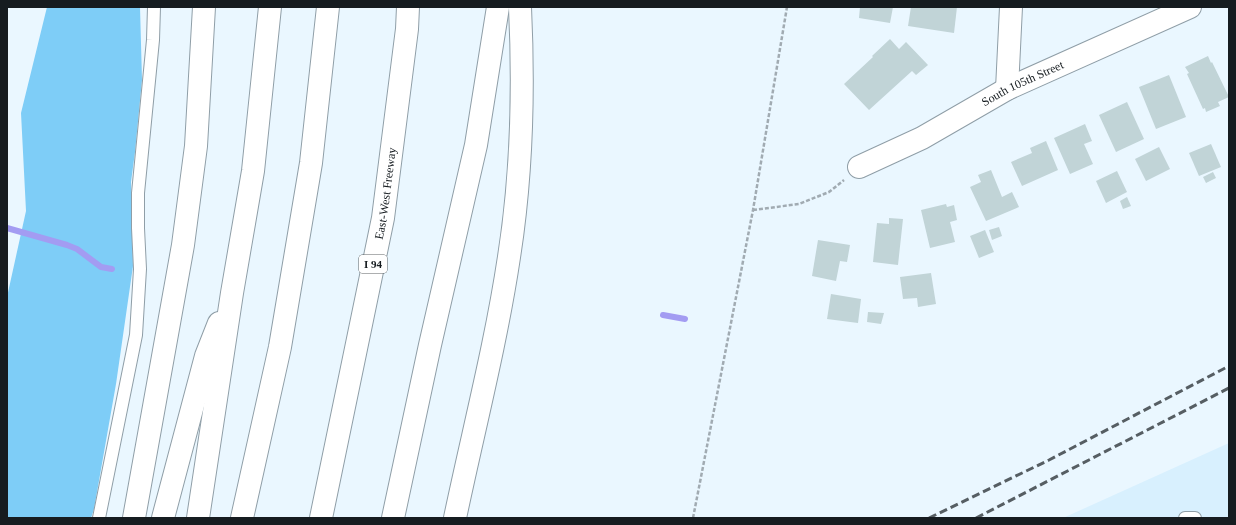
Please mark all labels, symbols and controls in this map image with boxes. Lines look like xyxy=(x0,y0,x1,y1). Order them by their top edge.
street label: South 105th Street xyxy=(979,57,1066,109)
street label: East-West Freeway xyxy=(372,147,399,241)
road number: I 94 xyxy=(359,255,387,273)

